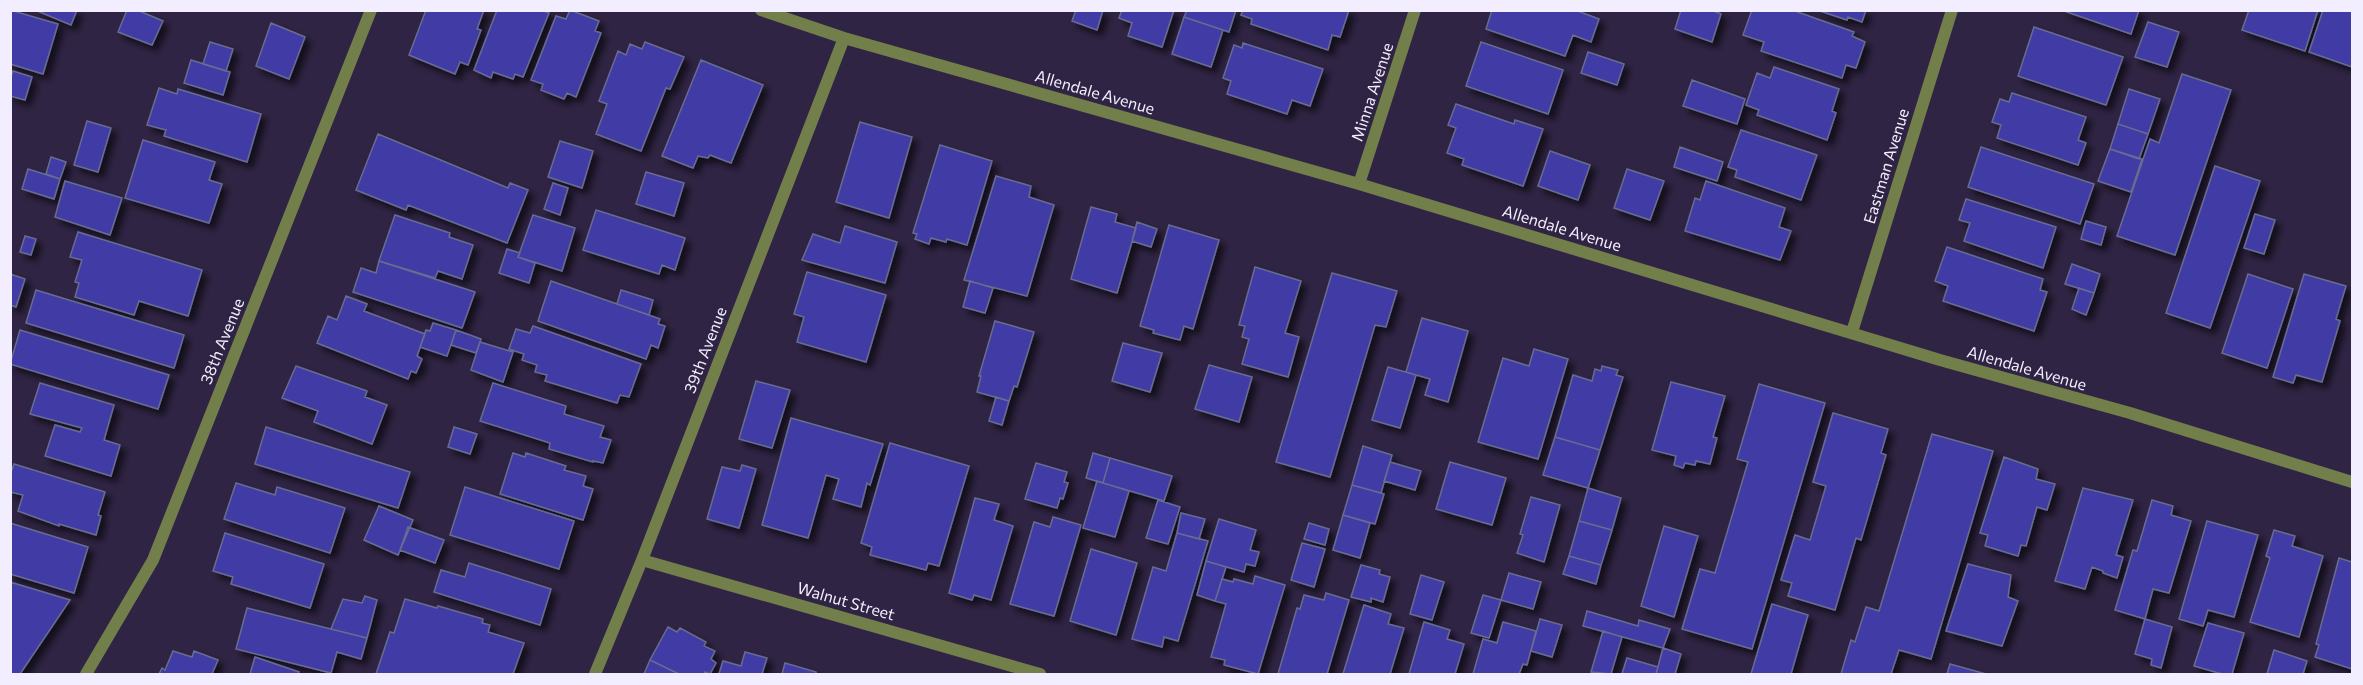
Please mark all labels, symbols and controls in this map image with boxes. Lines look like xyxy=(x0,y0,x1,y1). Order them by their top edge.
street label: Minna Avenue xyxy=(1347,40,1396,144)
street label: Allendale Avenue xyxy=(1033,65,1157,118)
street label: Eastman Avenue xyxy=(1859,106,1912,226)
street label: Allendale Avenue xyxy=(1500,200,1624,255)
street label: 38th Avenue xyxy=(196,295,247,387)
street label: 39th Avenue xyxy=(679,304,730,396)
street label: Allendale Avenue xyxy=(1965,341,2089,394)
street label: Walnut Street xyxy=(795,577,898,624)

